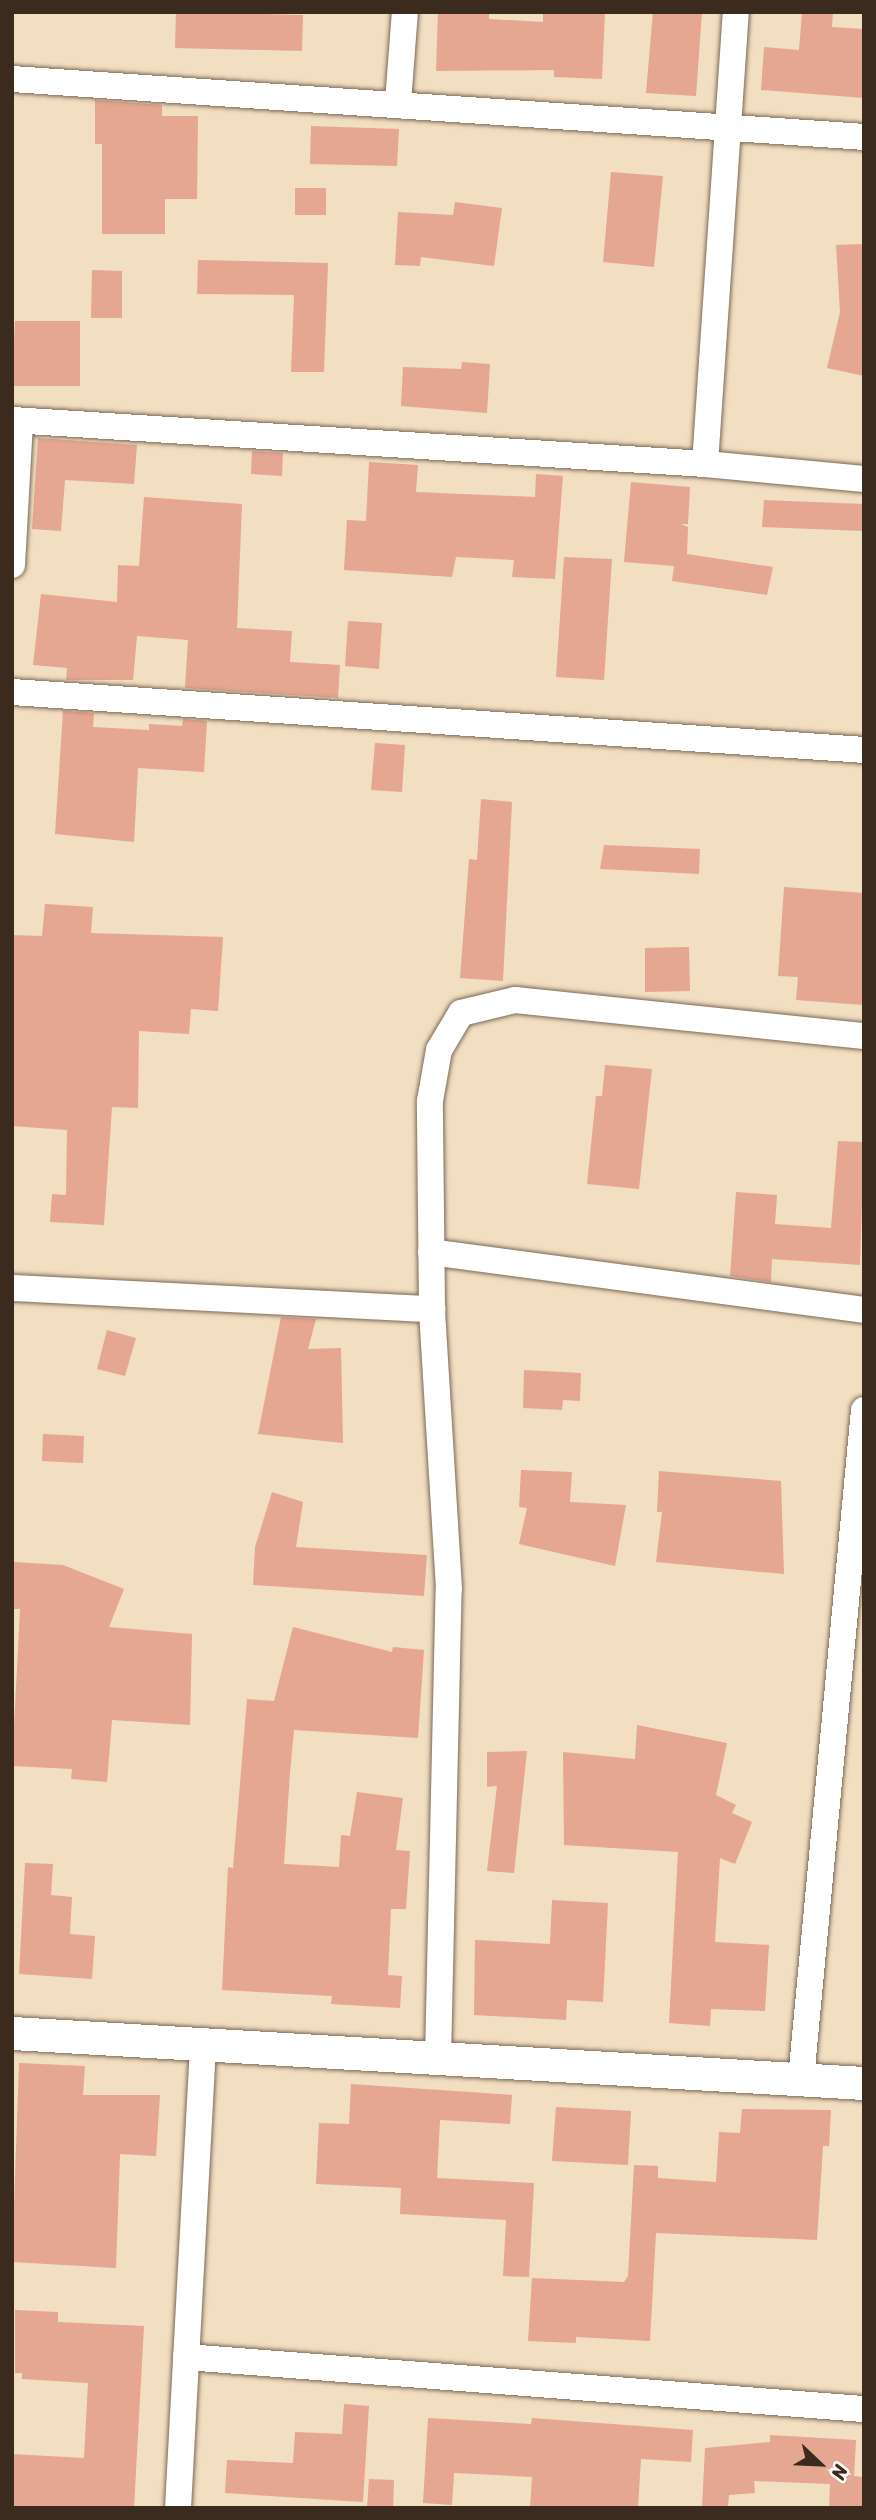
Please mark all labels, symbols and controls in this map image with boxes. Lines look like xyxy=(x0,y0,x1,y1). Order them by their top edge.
north arrow xyxy=(785,2429,855,2499)
text: N xyxy=(822,2460,858,2485)

